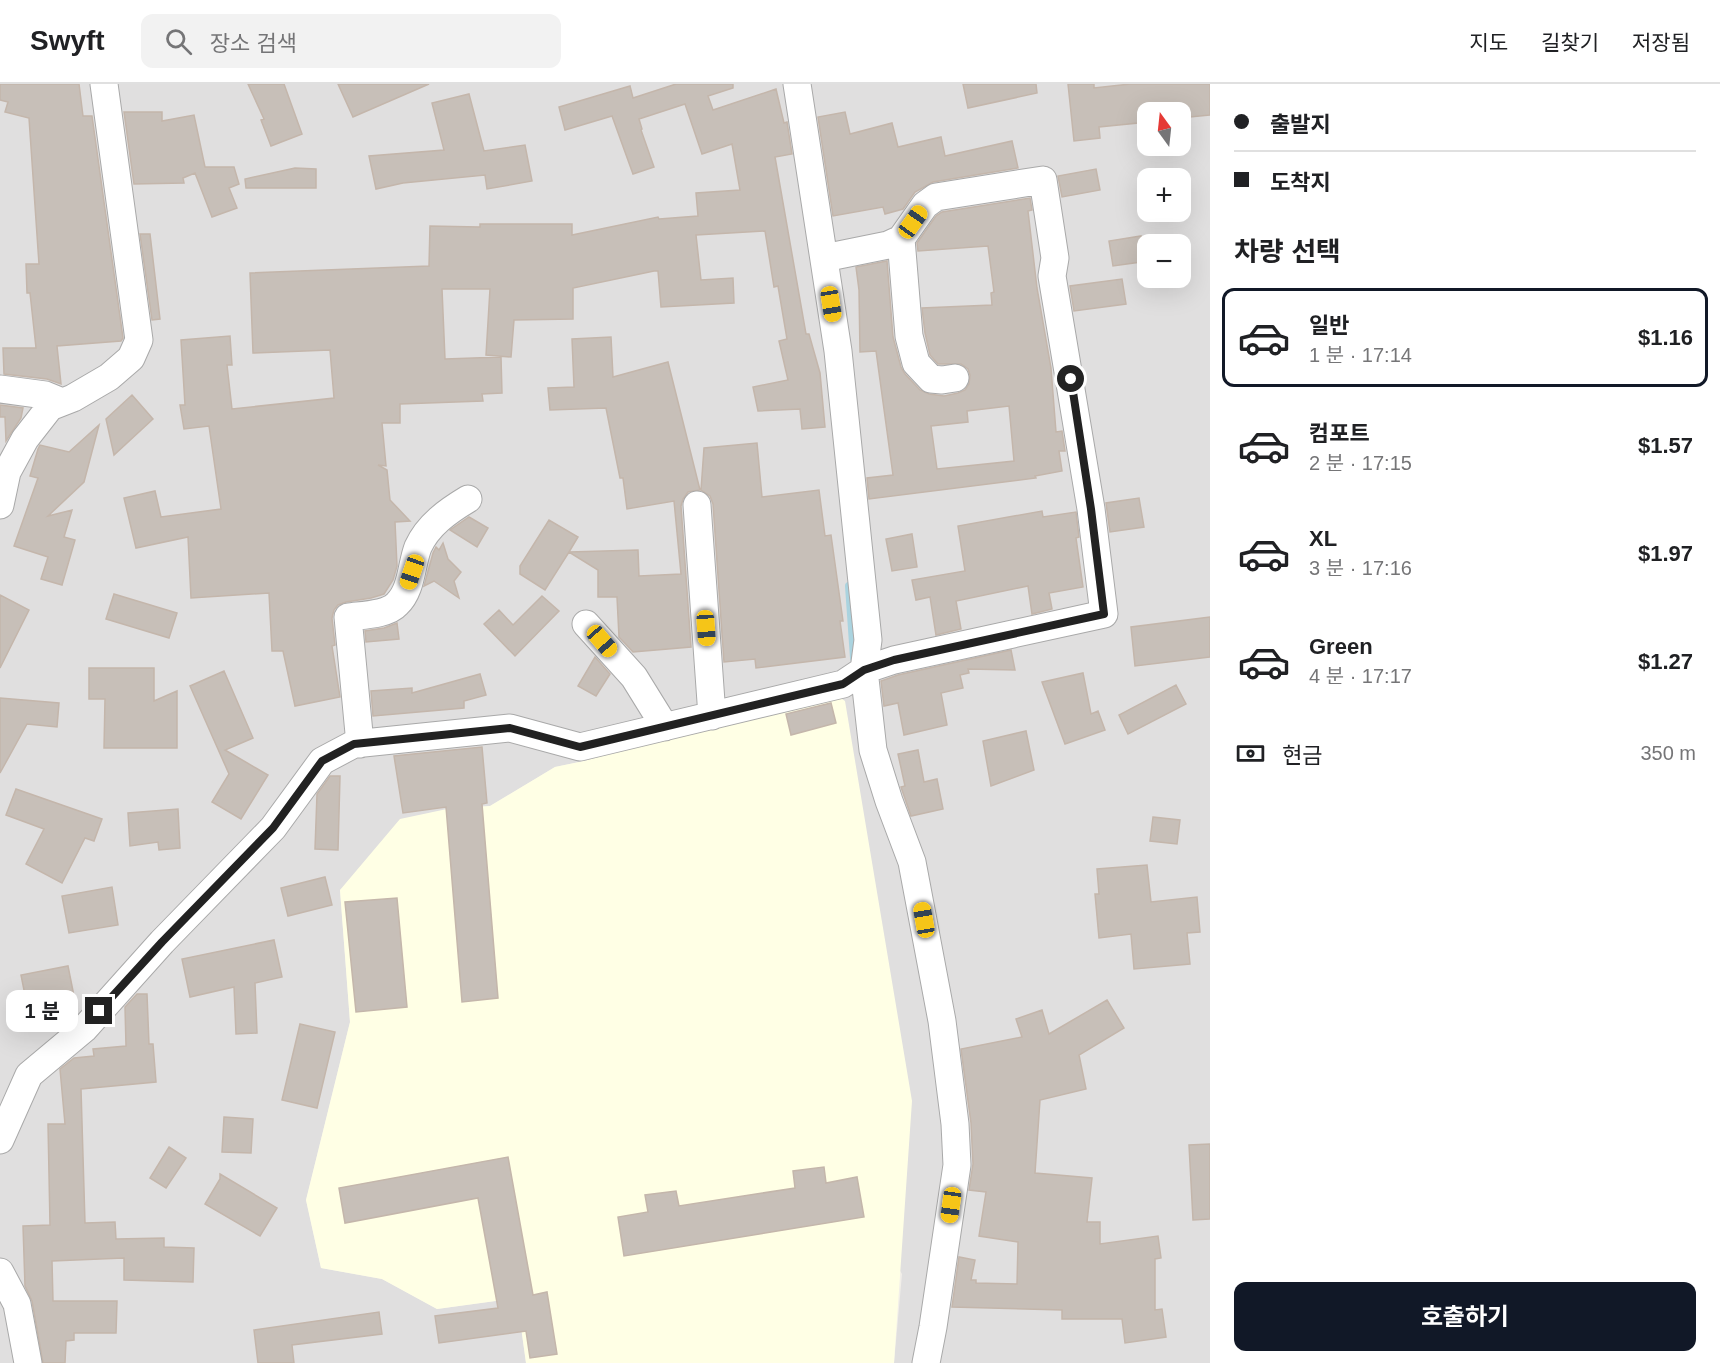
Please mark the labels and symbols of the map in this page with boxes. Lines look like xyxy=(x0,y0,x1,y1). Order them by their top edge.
north arrow xyxy=(1137,102,1191,156)
car xyxy=(895,202,931,242)
car xyxy=(819,285,843,323)
route start xyxy=(1057,365,1084,392)
car xyxy=(398,552,426,592)
car xyxy=(696,609,716,647)
car xyxy=(583,622,621,660)
car xyxy=(912,901,936,939)
callout: 1 분 xyxy=(6,990,78,1032)
route end xyxy=(85,997,112,1024)
car xyxy=(940,1186,962,1224)

